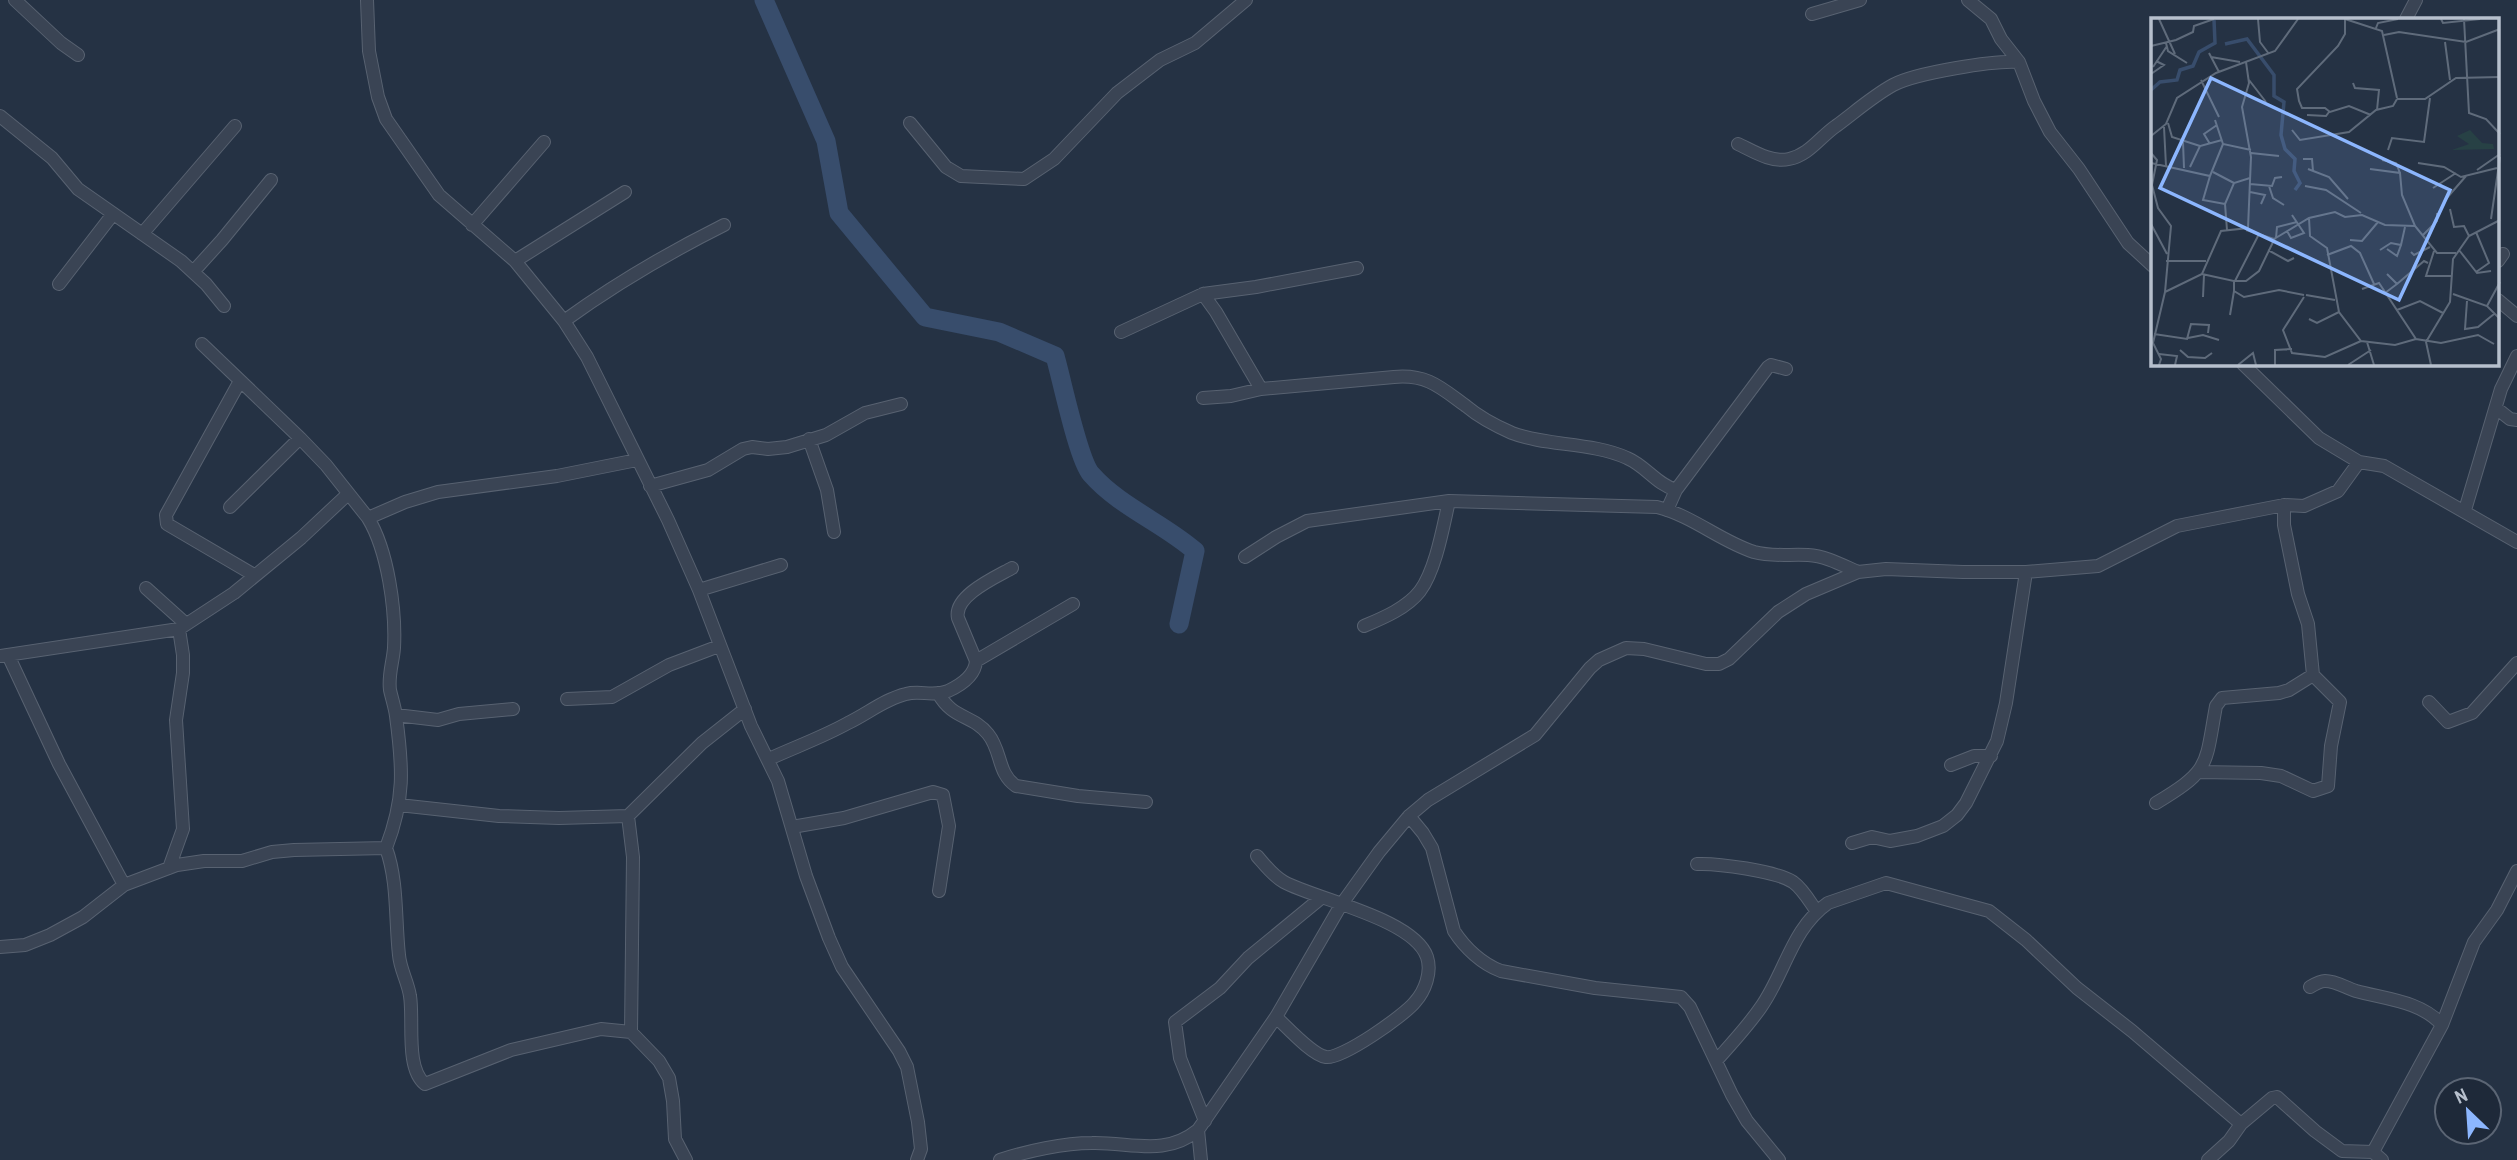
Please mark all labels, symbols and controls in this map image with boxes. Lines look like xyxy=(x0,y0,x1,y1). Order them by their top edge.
inset map xyxy=(2151,18,2500,366)
north arrow xyxy=(2433,1076,2503,1146)
text: N xyxy=(2450,1081,2471,1110)

